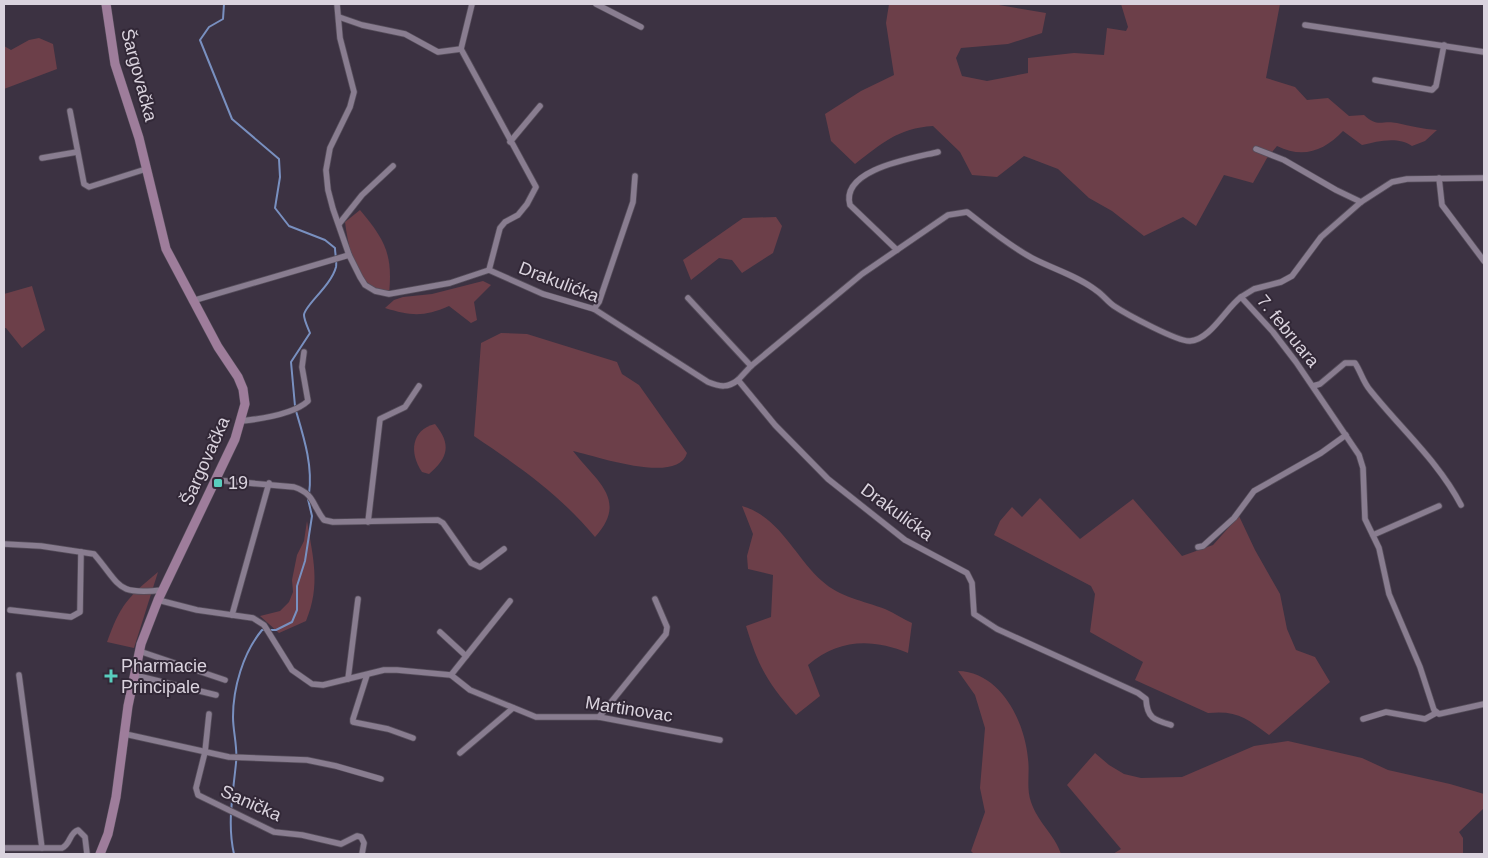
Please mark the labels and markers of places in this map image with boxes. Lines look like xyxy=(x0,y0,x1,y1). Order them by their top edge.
place label: 19 xyxy=(228,473,248,493)
marker: 19 xyxy=(212,477,224,489)
place label: Pharmacie Principale xyxy=(121,656,207,697)
marker: Pharmacie Principale xyxy=(105,670,117,682)

